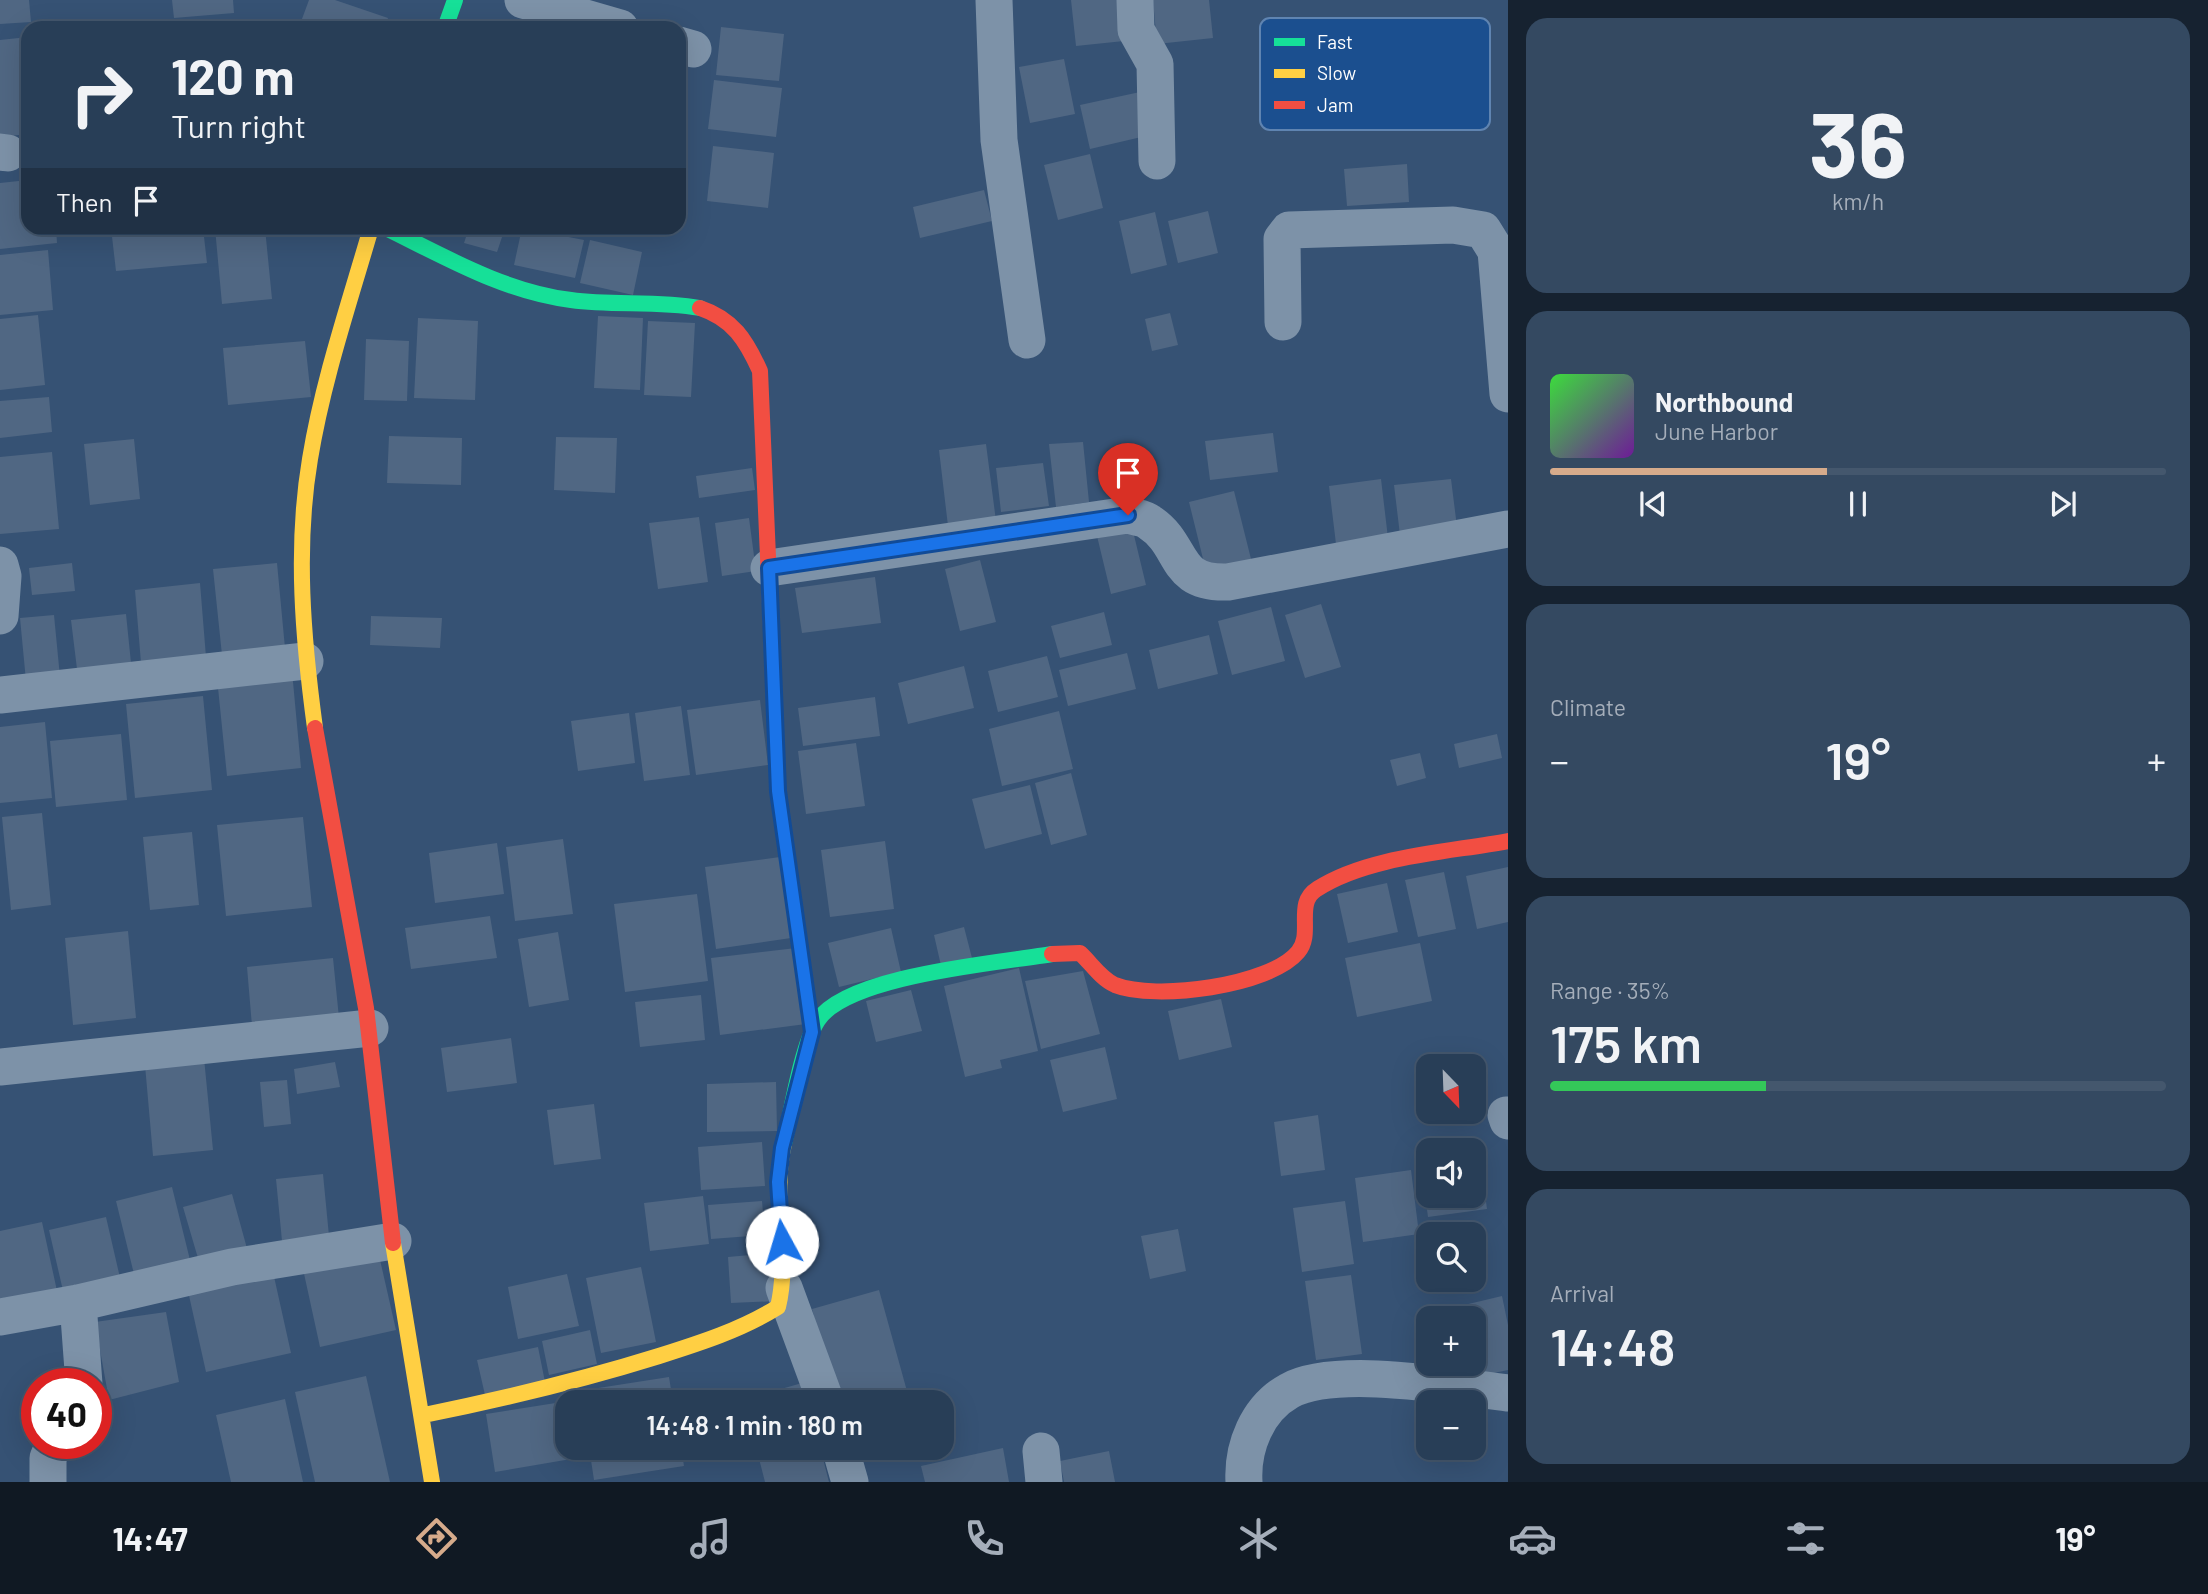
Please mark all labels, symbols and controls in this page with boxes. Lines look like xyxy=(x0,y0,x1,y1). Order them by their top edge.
legend xyxy=(1260,18,1490,130)
text: Fast xyxy=(1317,30,1353,53)
text: 120 m xyxy=(171,46,294,105)
icon: right xyxy=(56,49,147,140)
text: Slow xyxy=(1317,61,1356,84)
text: 36 xyxy=(1809,87,1907,196)
text: Jam xyxy=(1317,93,1353,116)
text: Turn right xyxy=(171,106,306,144)
icon: arrive xyxy=(127,182,165,220)
text: Then xyxy=(56,186,113,217)
text: km/h xyxy=(1832,187,1884,215)
text: Northbound xyxy=(1655,386,1793,417)
text: June Harbor xyxy=(1655,417,1778,445)
pin xyxy=(1098,443,1158,515)
icon: arrive xyxy=(1109,454,1147,492)
icon: previous xyxy=(1634,485,1672,523)
icon: pause xyxy=(1839,485,1877,523)
icon: next xyxy=(2044,485,2082,523)
text: Climate xyxy=(1550,693,1626,721)
text: 19° xyxy=(1825,728,1891,790)
text: − xyxy=(1550,737,1569,783)
text: + xyxy=(2147,737,2166,783)
text: Range · 35% xyxy=(1550,976,1670,1004)
text: 175 km xyxy=(1550,1011,1702,1073)
north arrow xyxy=(1416,1054,1486,1124)
map controls xyxy=(1416,1054,1486,1460)
button: sound xyxy=(1416,1138,1486,1208)
position arrow xyxy=(745,1205,819,1279)
button: search xyxy=(1416,1222,1486,1292)
text: Arrival xyxy=(1550,1279,1614,1307)
button: + xyxy=(1416,1306,1486,1376)
text: 14:48 xyxy=(1550,1314,1675,1376)
speed limit sign: 40 xyxy=(21,1368,112,1459)
button: − xyxy=(1416,1390,1486,1460)
text: 14:48 · 1 min · 180 m xyxy=(646,1409,863,1440)
icon: directions xyxy=(412,1514,461,1563)
icon: music xyxy=(686,1514,735,1563)
icon: phone xyxy=(960,1514,1009,1563)
icon: climate xyxy=(1234,1514,1283,1563)
icon: car xyxy=(1508,1514,1557,1563)
icon: filters xyxy=(1781,1514,1830,1563)
text: 14:47 xyxy=(112,1519,188,1557)
text: 19° xyxy=(2055,1519,2096,1557)

